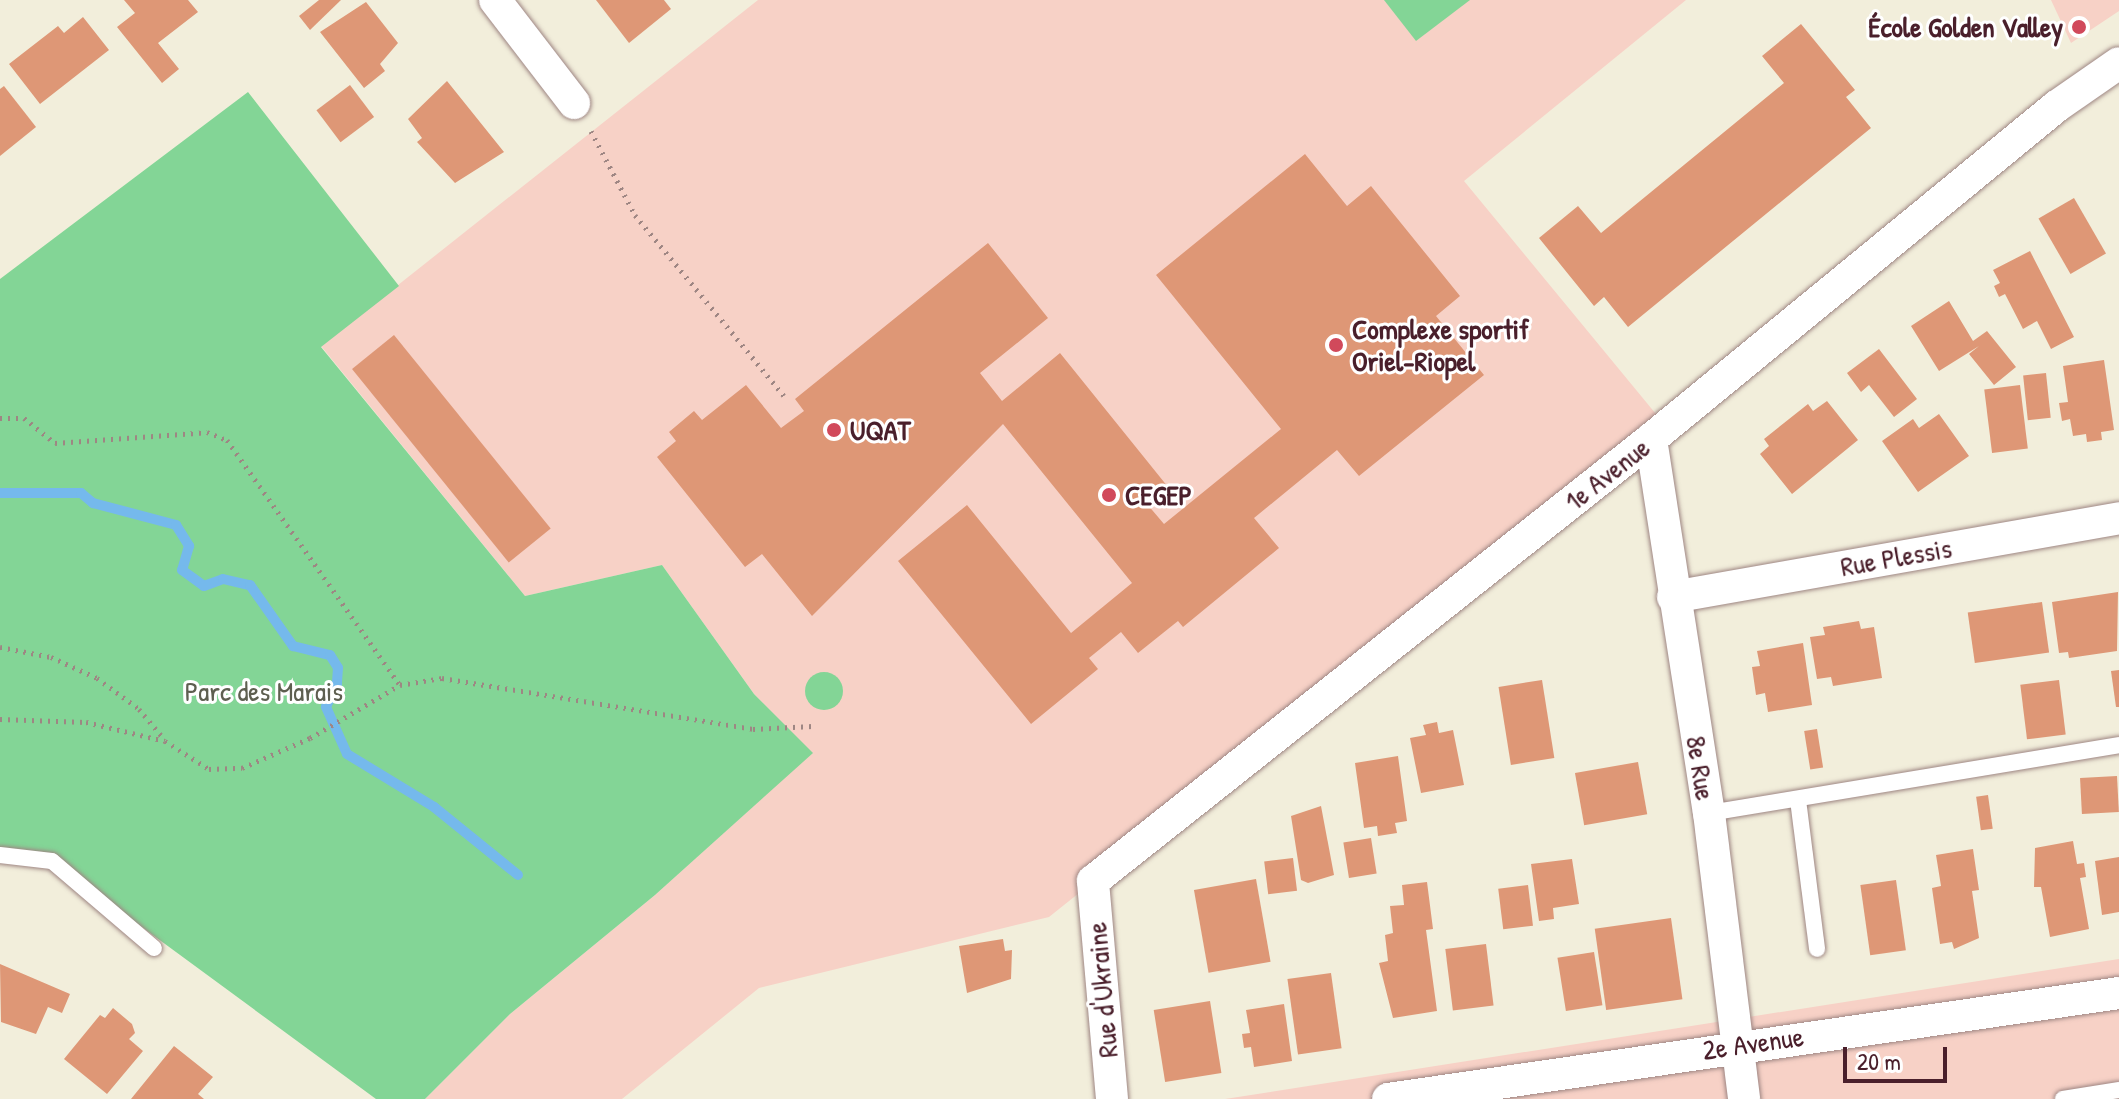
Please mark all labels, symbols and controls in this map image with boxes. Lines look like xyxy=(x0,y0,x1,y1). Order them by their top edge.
place label: École Golden Valley xyxy=(1868,10,2063,44)
marker: École Golden Valley xyxy=(2070,18,2088,36)
place label: Complexe sportif Oriel-Riopel xyxy=(1352,312,1529,378)
marker: Complexe sportif Oriel-Riopel xyxy=(1327,336,1345,354)
place label: UQAT xyxy=(850,413,911,447)
marker: UQAT xyxy=(825,421,843,439)
street label: 1e Avenue xyxy=(1558,430,1656,518)
place label: CEGEP xyxy=(1125,478,1192,512)
marker: CEGEP xyxy=(1100,486,1118,504)
street label: Rue Plessis xyxy=(1838,531,1954,583)
park label: Parc des Marais xyxy=(185,674,343,708)
street label: 8e Rue xyxy=(1679,733,1723,803)
street label: Rue d'Ukraine xyxy=(1079,921,1125,1059)
street label: 2e Avenue xyxy=(1700,1019,1806,1067)
scale bar xyxy=(1847,1031,1951,1081)
text: 20 m xyxy=(1857,1045,1901,1077)

